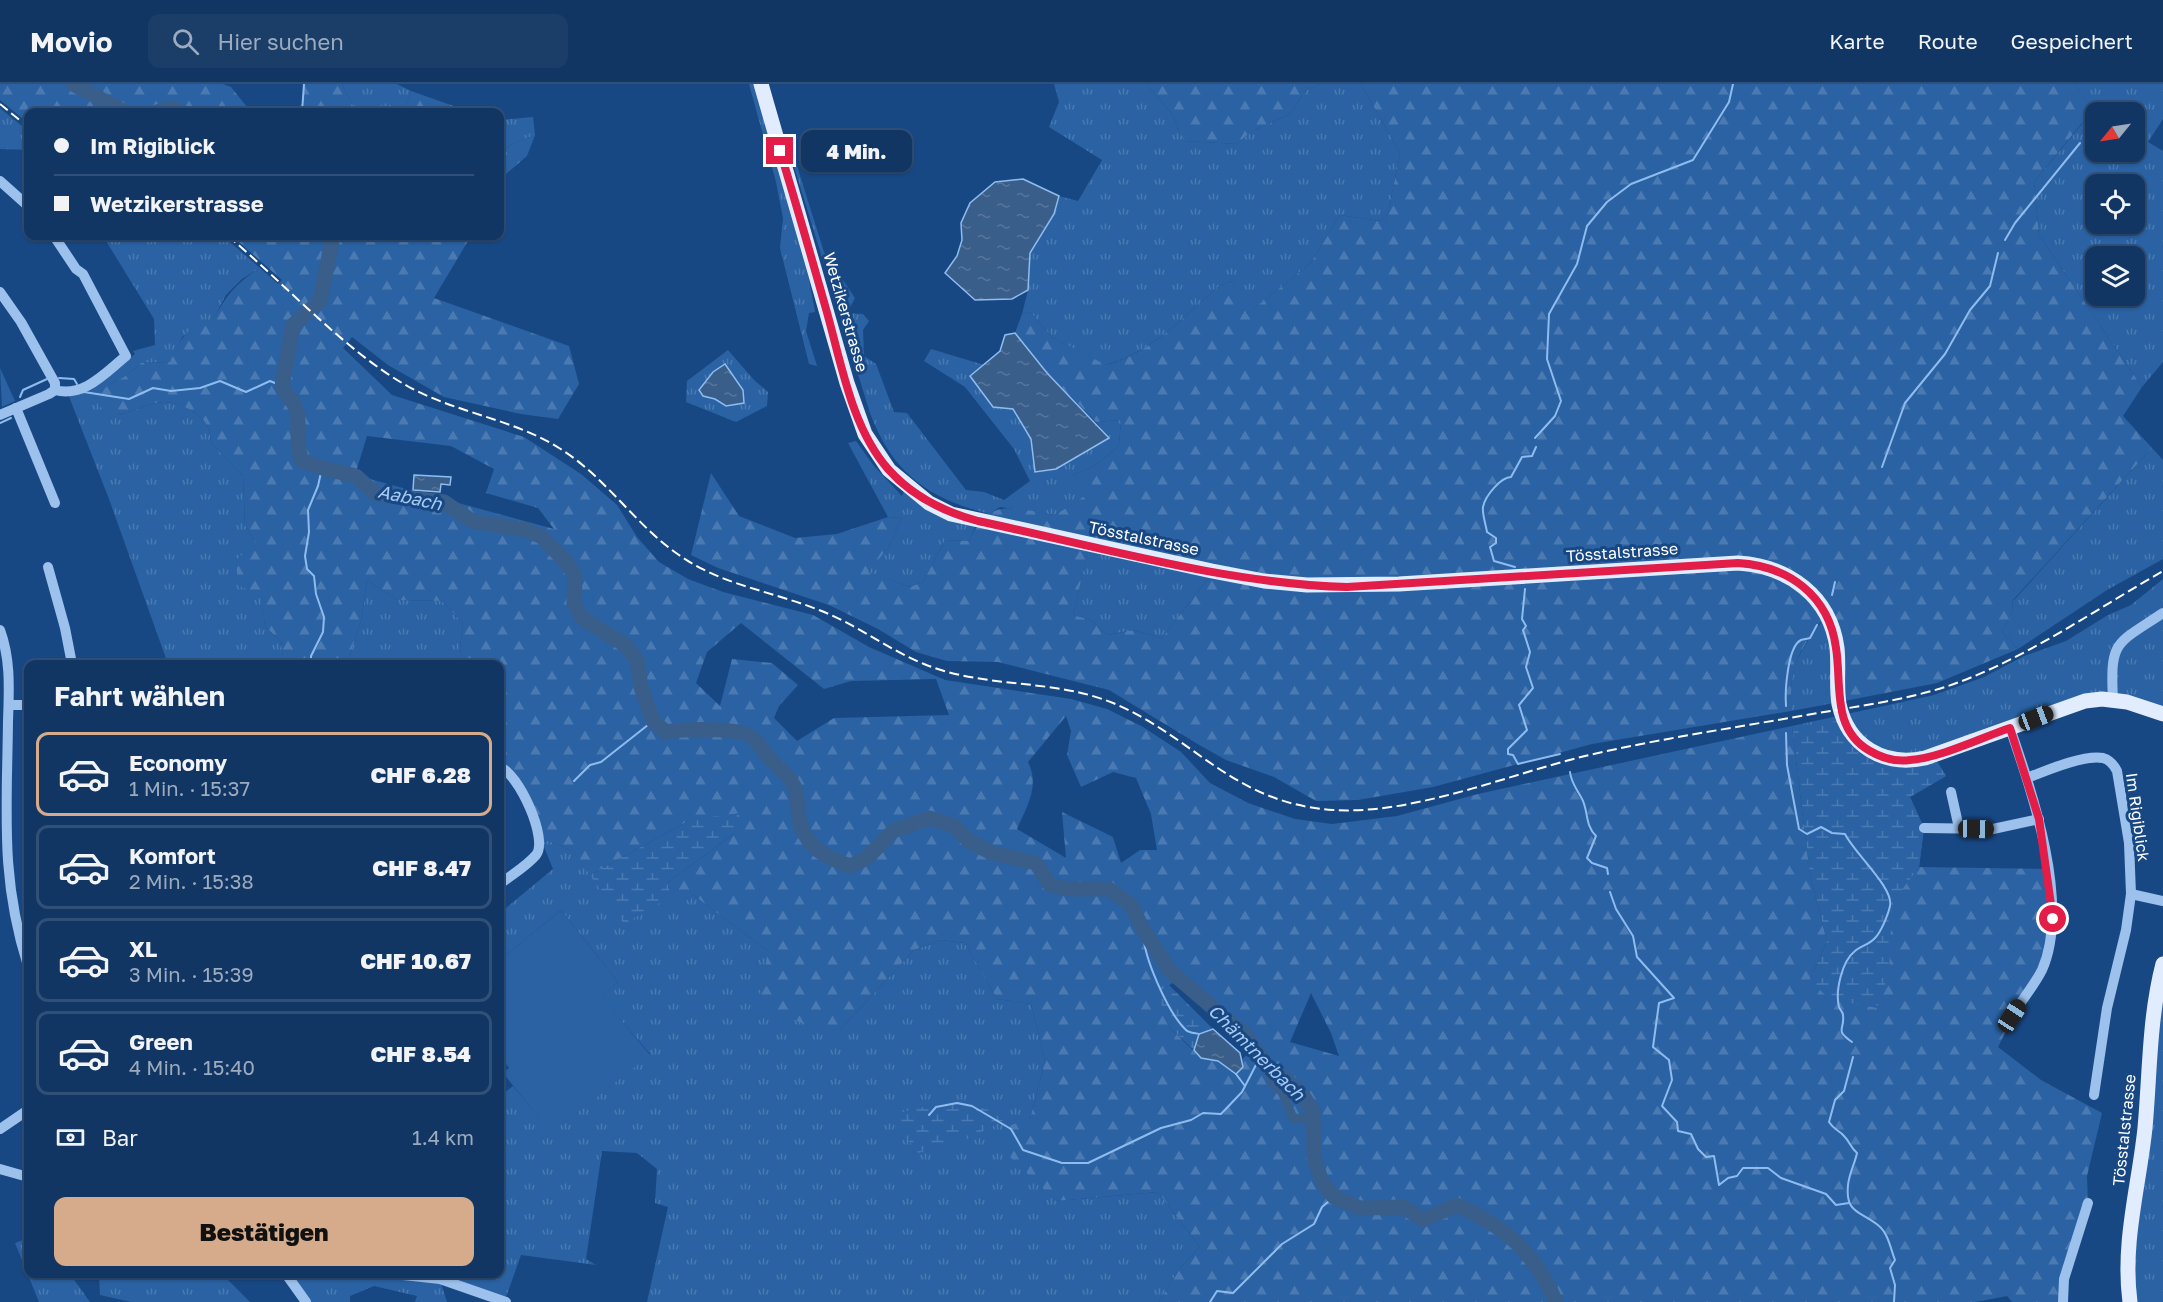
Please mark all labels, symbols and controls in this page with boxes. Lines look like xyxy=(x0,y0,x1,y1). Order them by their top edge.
search box xyxy=(148,14,568,68)
text: Movio xyxy=(30,25,112,58)
icon: search xyxy=(169,25,202,58)
text: Hier suchen xyxy=(217,28,344,55)
text: Karte xyxy=(1829,28,1885,54)
text: Route xyxy=(1918,28,1978,54)
text: Gespeichert xyxy=(2011,28,2133,54)
north arrow xyxy=(2085,102,2145,162)
map controls xyxy=(2085,102,2145,306)
callout: 4 Min. xyxy=(801,130,912,172)
text: Im Rigiblick xyxy=(90,132,215,159)
route end xyxy=(766,137,793,164)
text: 4 Min. xyxy=(826,139,887,163)
button: locate xyxy=(2085,174,2145,234)
text: Wetzikerstrasse xyxy=(90,190,264,217)
button: layers xyxy=(2085,246,2145,306)
street label: Wetzikerstrasse xyxy=(819,250,873,374)
water label: Aabach xyxy=(376,480,445,515)
street label: Tösstalstrasse xyxy=(1087,517,1201,559)
street label: Tösstalstrasse xyxy=(1565,538,1679,566)
text: Fahrt wählen xyxy=(54,680,225,712)
car xyxy=(2016,703,2056,733)
icon: car xyxy=(57,747,111,801)
text: Economy xyxy=(129,749,227,776)
text: CHF 6.28 xyxy=(370,761,471,788)
street label: Im Rigiblick xyxy=(2122,771,2154,863)
text: 1 Min. · 15:37 xyxy=(129,776,250,800)
car xyxy=(1958,820,1994,838)
icon: car xyxy=(57,840,111,894)
text: Komfort xyxy=(129,842,216,869)
text: CHF 8.47 xyxy=(372,854,471,881)
text: 2 Min. · 15:38 xyxy=(129,869,254,893)
route start xyxy=(2039,905,2066,932)
icon: car xyxy=(57,933,111,987)
text: XL xyxy=(129,935,157,962)
text: CHF 10.67 xyxy=(360,947,471,974)
text: 3 Min. · 15:39 xyxy=(129,962,254,986)
car xyxy=(1995,996,2029,1036)
water label: Chämtnerbach xyxy=(1204,999,1310,1105)
icon: car xyxy=(57,1026,111,1080)
text: Green xyxy=(129,1028,193,1055)
text: CHF 8.54 xyxy=(371,1040,471,1067)
text: 4 Min. · 15:40 xyxy=(129,1055,255,1079)
street label: Tösstalstrasse xyxy=(2108,1073,2140,1187)
icon: cash xyxy=(54,1121,87,1154)
text: Bar xyxy=(102,1124,138,1151)
text: 1.4 km xyxy=(412,1125,474,1149)
button: Bestätigen xyxy=(54,1197,474,1266)

